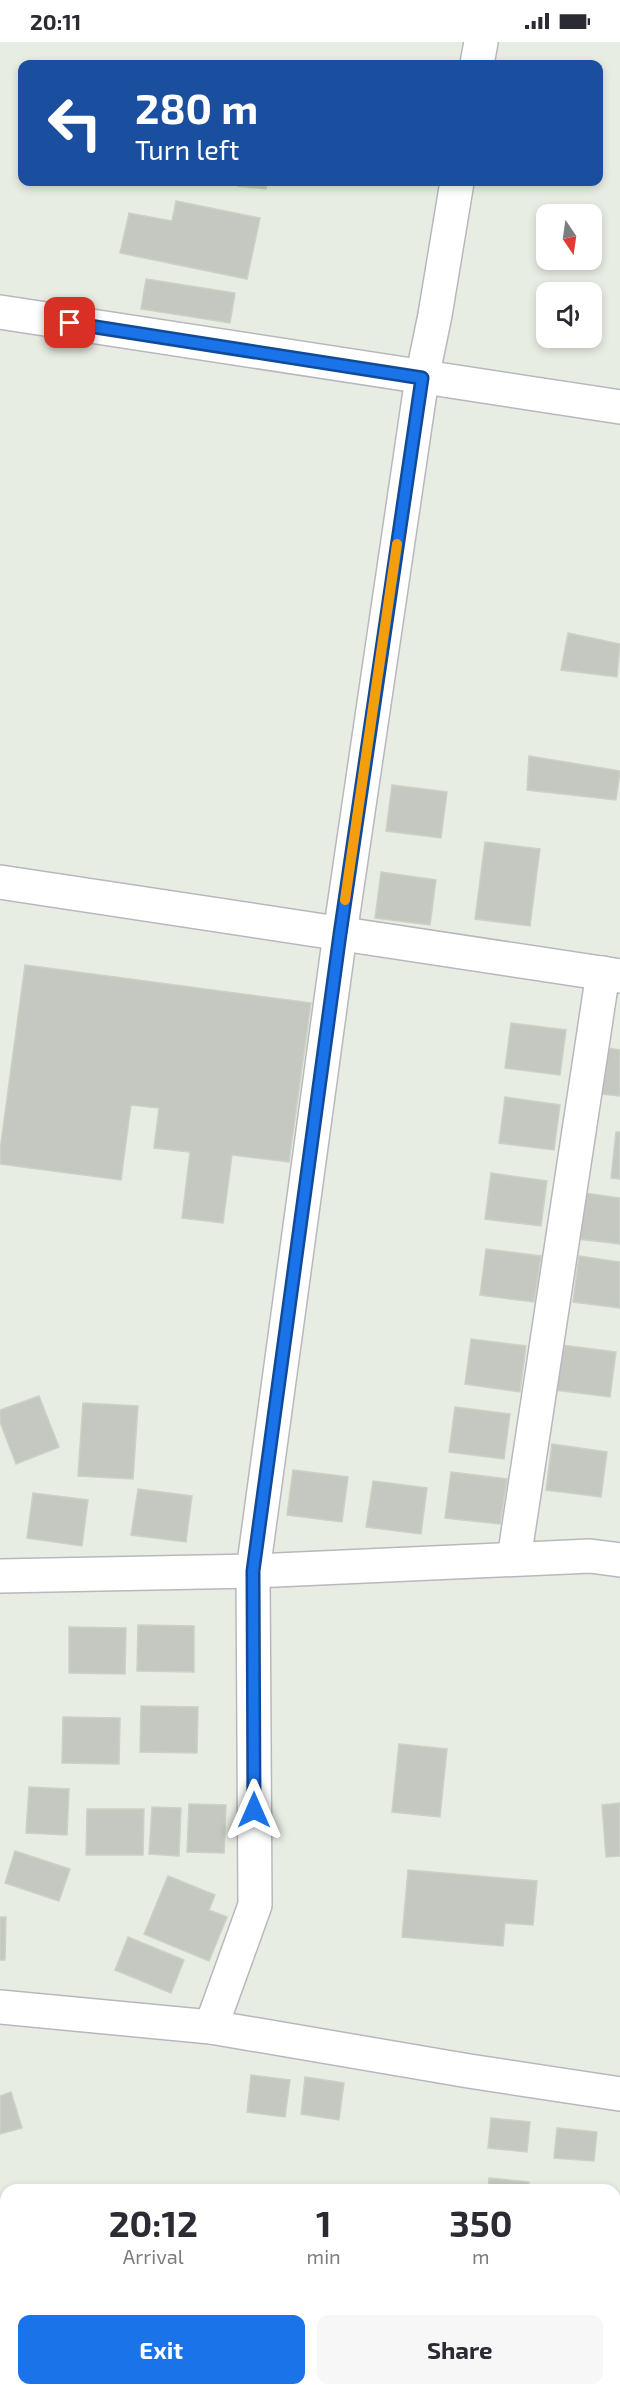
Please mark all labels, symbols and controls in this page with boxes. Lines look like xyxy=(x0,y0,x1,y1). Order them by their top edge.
text: 20:11 xyxy=(30,8,81,34)
text: 280 m xyxy=(135,82,258,132)
icon: left xyxy=(36,84,114,162)
text: Turn left xyxy=(135,133,239,165)
north arrow xyxy=(536,204,602,270)
map controls xyxy=(536,204,602,348)
button: sound xyxy=(536,282,602,348)
pin xyxy=(44,297,95,348)
icon: arrive xyxy=(53,306,86,339)
position arrow xyxy=(222,1778,286,1842)
text: 20:12 xyxy=(109,2201,198,2244)
text: 1 xyxy=(316,2201,331,2244)
text: 350 xyxy=(449,2201,512,2244)
text: Arrival xyxy=(123,2244,184,2268)
text: min xyxy=(307,2244,341,2268)
text: m xyxy=(472,2244,490,2268)
button: Exit xyxy=(18,2315,305,2384)
button: Share xyxy=(317,2315,603,2384)

